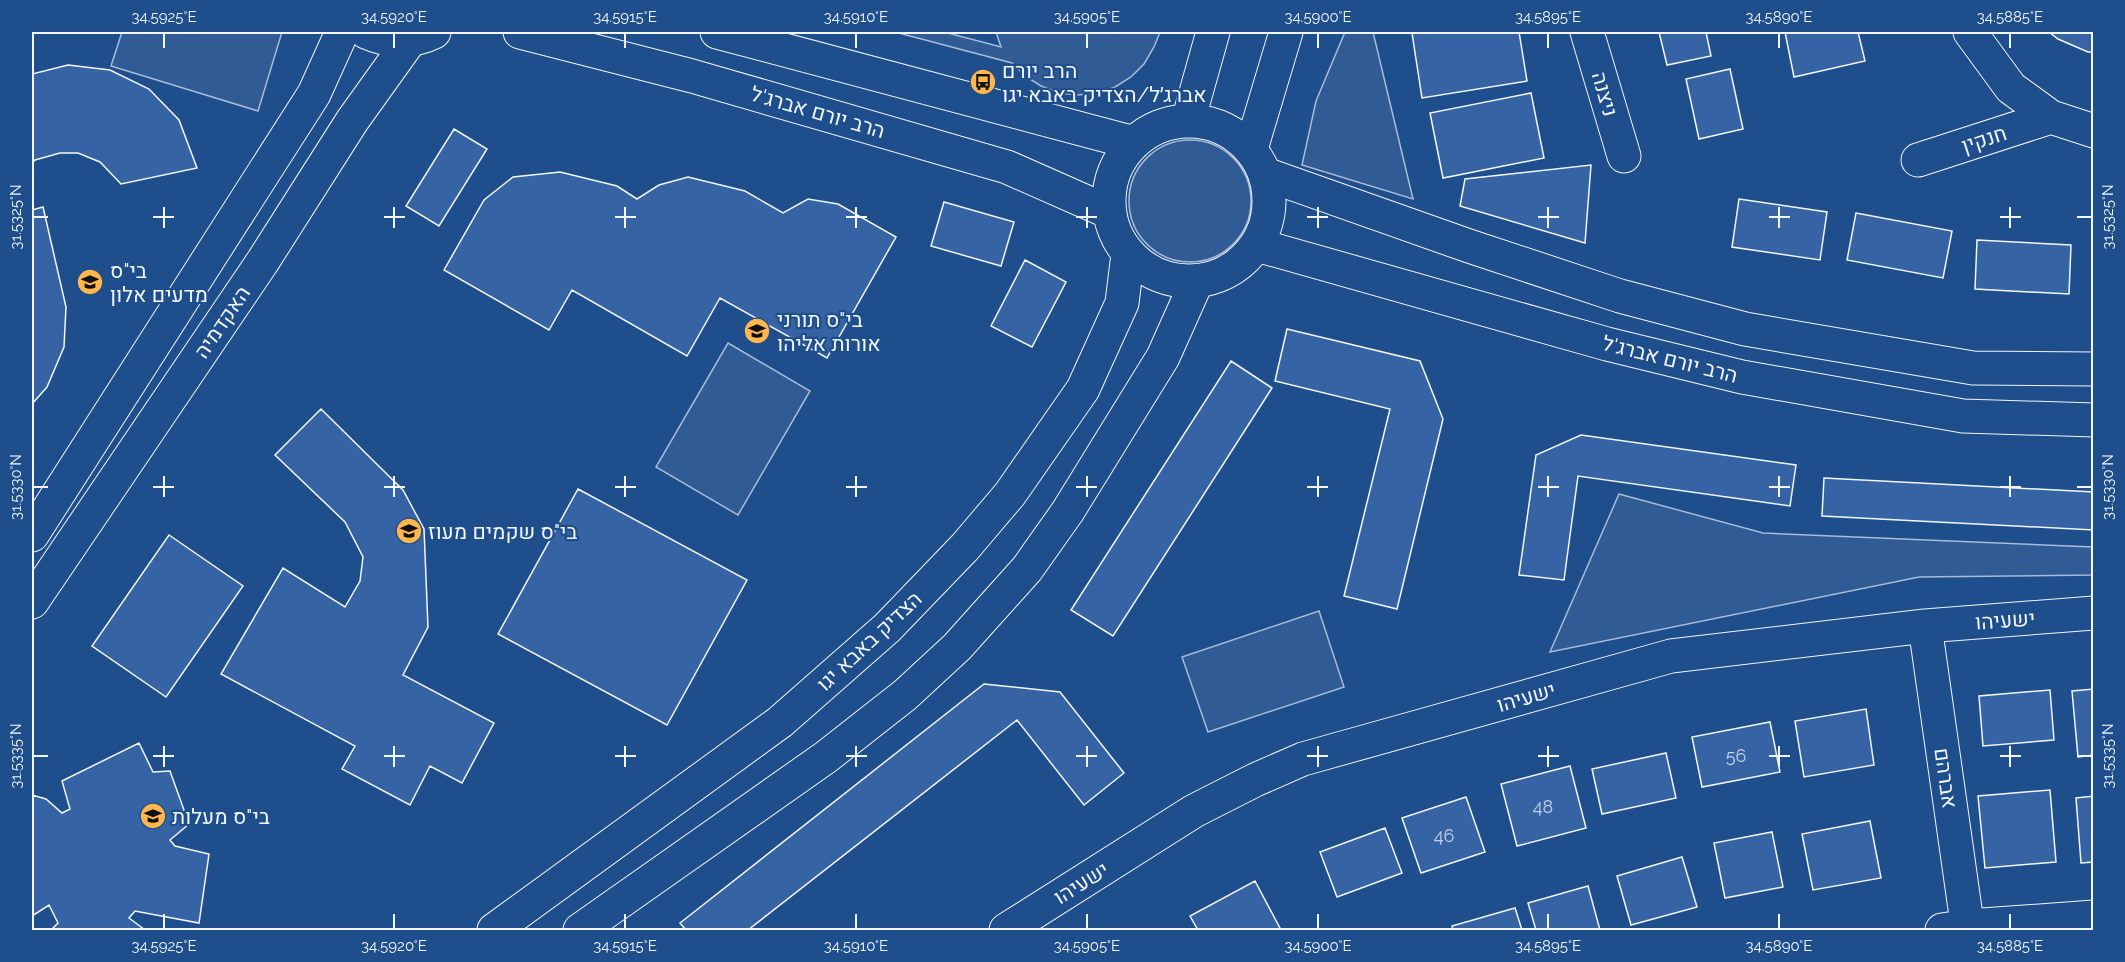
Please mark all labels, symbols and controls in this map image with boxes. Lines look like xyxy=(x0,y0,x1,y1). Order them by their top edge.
text: 34.5925°E xyxy=(131,8,197,26)
text: 34.5920°E xyxy=(361,8,427,26)
text: 34.5915°E xyxy=(593,8,657,26)
text: 34.5910°E xyxy=(824,8,888,26)
text: 34.5905°E xyxy=(1054,8,1120,26)
text: 34.5900°E xyxy=(1284,8,1352,26)
text: 34.5895°E xyxy=(1515,8,1581,26)
text: 34.5890°E xyxy=(1746,8,1812,26)
text: 34.5885°E xyxy=(1977,8,2043,26)
place label: הרב יורם אברג׳ל/הצדיק באבא יגו xyxy=(1002,58,1207,107)
bus stop icon: הרב יורם אברג׳ל/הצדיק באבא יגו xyxy=(968,67,998,97)
street label: ניצנה xyxy=(1587,69,1623,119)
street label: הרב יורם אברג'ל xyxy=(748,81,888,143)
street label: חנקין xyxy=(1958,120,2010,158)
text: 31.5325°N xyxy=(7,184,25,250)
text: 31.5325°N xyxy=(2099,184,2117,250)
place label: בי"ס מדעים אלון xyxy=(110,258,208,307)
school or university icon: בי"ס מדעים אלון xyxy=(75,267,105,297)
street label: האקדמיה xyxy=(189,281,255,363)
place label: בי"ס תורני אורות אליהו xyxy=(777,307,881,356)
school or university icon: בי"ס תורני אורות אליהו xyxy=(742,316,772,346)
street label: הרב יורם אברג'ל xyxy=(1600,330,1740,388)
text: 31.5330°N xyxy=(7,454,25,520)
text: 31.5330°N xyxy=(2099,454,2117,520)
school or university icon: בי"ס שקמים מעוז xyxy=(394,516,424,546)
place label: בי"ס שקמים מעוז xyxy=(428,519,577,544)
street label: הצדיק באבא יגו xyxy=(811,586,927,696)
street label: ישעיהו xyxy=(1974,605,2036,635)
street label: ישעיהו xyxy=(1494,677,1558,717)
text: 31.5335°N xyxy=(7,723,25,789)
text: 31.5335°N xyxy=(2099,723,2117,789)
house number: 56 xyxy=(1726,745,1746,766)
street label: אברהם xyxy=(1929,746,1963,810)
house number: 48 xyxy=(1533,796,1553,817)
school or university icon: בי"ס מעלות xyxy=(138,801,168,831)
place label: בי"ס מעלות xyxy=(172,804,270,829)
house number: 46 xyxy=(1434,825,1454,846)
street label: ישעיהו xyxy=(1049,856,1113,910)
text: 34.5925°E xyxy=(131,937,197,955)
text: 34.5920°E xyxy=(361,937,427,955)
text: 34.5915°E xyxy=(593,937,657,955)
text: 34.5910°E xyxy=(824,937,888,955)
text: 34.5905°E xyxy=(1054,937,1120,955)
text: 34.5900°E xyxy=(1284,937,1352,955)
text: 34.5895°E xyxy=(1515,937,1581,955)
text: 34.5890°E xyxy=(1746,937,1812,955)
text: 34.5885°E xyxy=(1977,937,2043,955)

